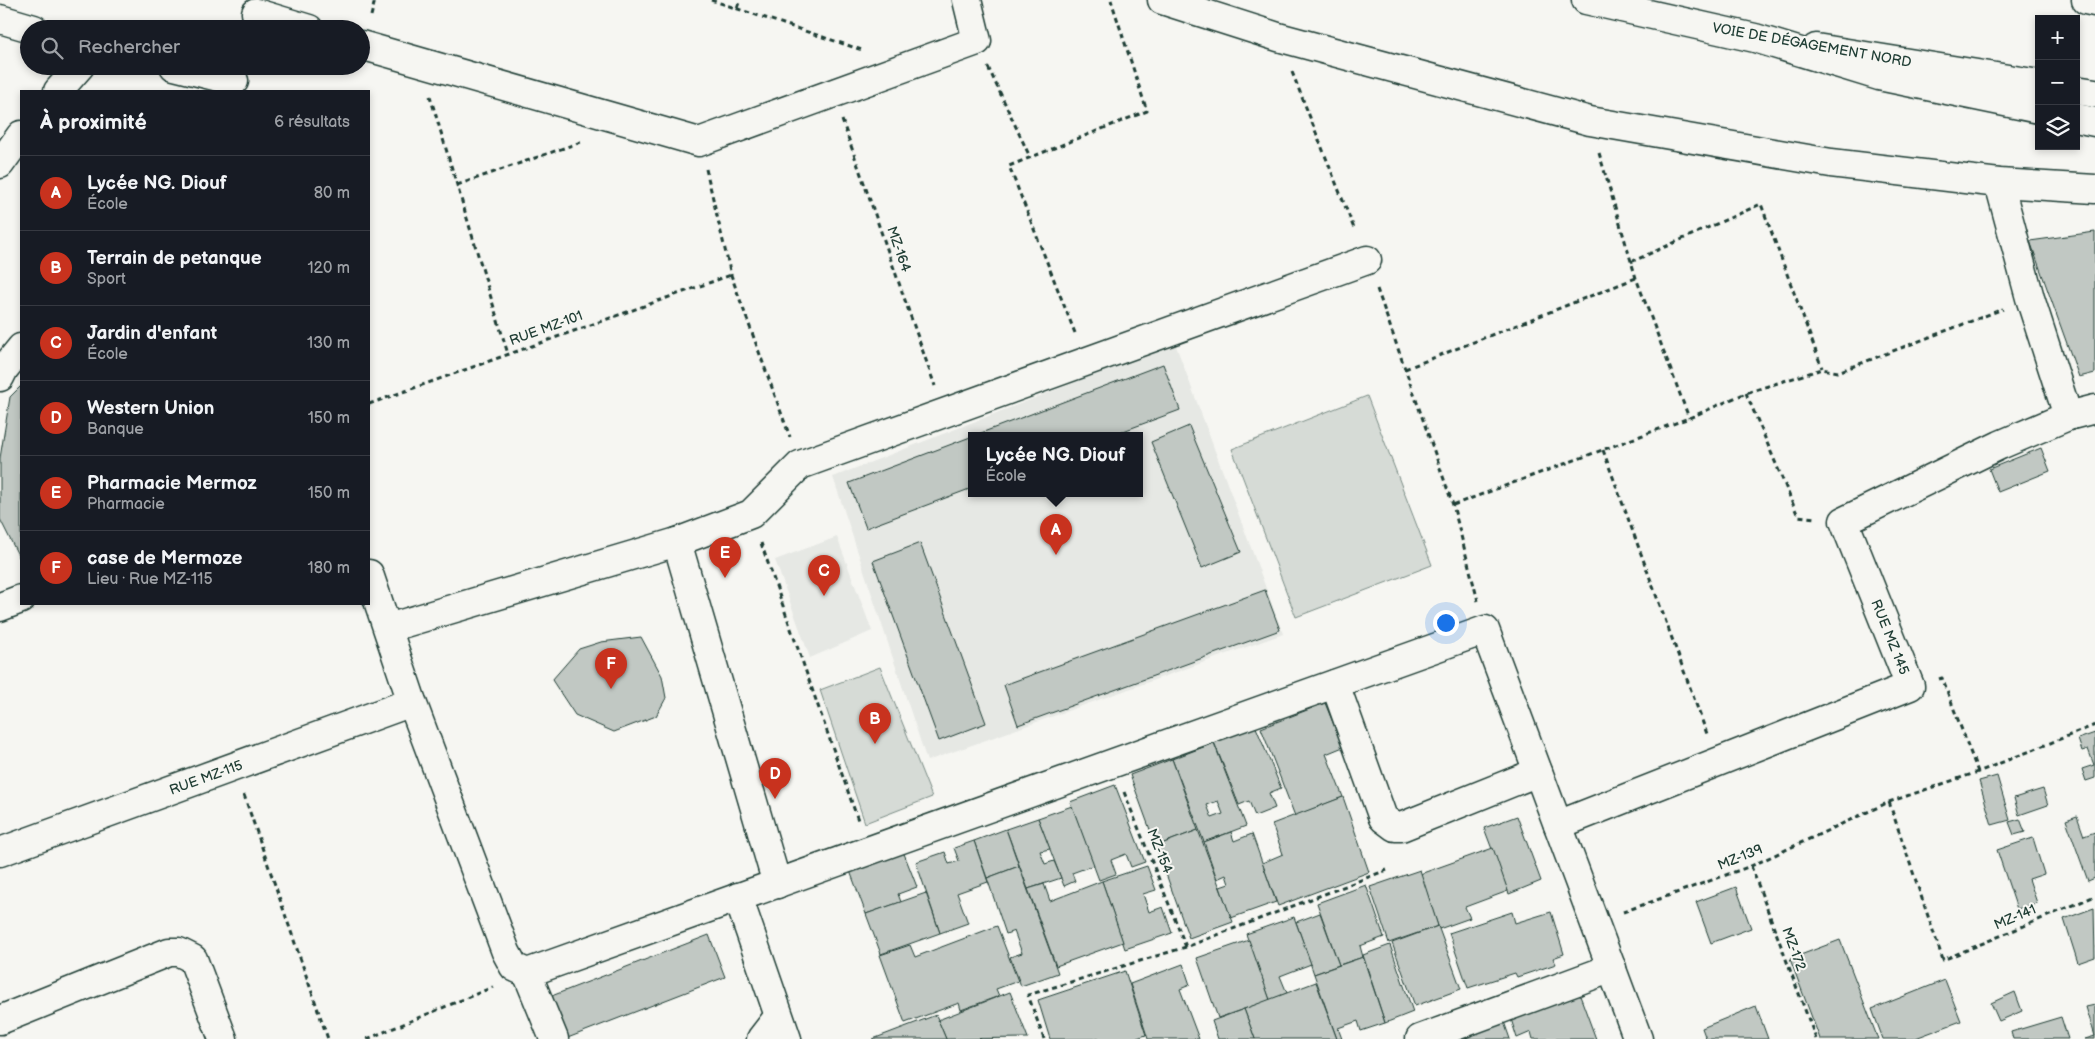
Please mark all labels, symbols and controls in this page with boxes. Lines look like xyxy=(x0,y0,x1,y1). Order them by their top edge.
map controls xyxy=(2035,15,2080,150)
button: + xyxy=(2035,15,2080,60)
street label: VOIE DE DÉGAGEMENT NORD xyxy=(1711,18,1913,71)
search box xyxy=(20,20,370,75)
icon: search xyxy=(38,34,66,62)
text: Rechercher xyxy=(78,36,180,59)
button: − xyxy=(2035,60,2080,105)
button: layers xyxy=(2035,105,2080,150)
text: À proximité xyxy=(40,110,147,135)
text: 6 résultats xyxy=(274,113,350,132)
text: Lycée NG. Diouf xyxy=(87,172,227,195)
text: A xyxy=(51,184,61,203)
text: 80 m xyxy=(314,184,350,203)
text: École xyxy=(87,195,128,214)
street label: MZ-164 xyxy=(883,224,915,275)
text: Terrain de petanque xyxy=(87,247,262,270)
text: B xyxy=(50,259,62,278)
text: 120 m xyxy=(307,259,350,278)
text: Sport xyxy=(87,270,126,289)
street label: RUE MZ-101 xyxy=(507,307,585,349)
text: Jardin d'enfant xyxy=(87,322,217,345)
text: C xyxy=(50,334,62,353)
text: 130 m xyxy=(307,334,350,353)
text: École xyxy=(87,345,128,364)
text: Western Union xyxy=(87,397,214,420)
text: D xyxy=(50,409,62,428)
text: 150 m xyxy=(308,409,350,428)
text: Banque xyxy=(87,420,144,439)
popup xyxy=(968,432,1143,497)
text: Lycée NG. Diouf xyxy=(986,444,1125,467)
text: École xyxy=(986,467,1026,486)
text: Pharmacie Mermoz xyxy=(87,472,257,495)
text: E xyxy=(51,484,61,503)
text: 150 m xyxy=(308,484,350,503)
text: Pharmacie xyxy=(87,495,165,514)
pin: A xyxy=(1040,514,1072,555)
pin: E xyxy=(709,537,741,578)
text: case de Mermoze xyxy=(87,547,242,570)
pin: C xyxy=(808,555,840,596)
text: F xyxy=(51,559,61,578)
text: 180 m xyxy=(308,559,350,578)
text: Lieu · Rue MZ-115 xyxy=(87,570,213,589)
street label: RUE MZ 145 xyxy=(1867,597,1913,677)
your location xyxy=(1433,610,1459,636)
pin: F xyxy=(595,648,627,689)
pin: B xyxy=(859,703,891,744)
street label: RUE MZ-115 xyxy=(167,756,245,798)
pin: D xyxy=(759,758,791,799)
street label: MZ-154 xyxy=(1143,826,1177,876)
street label: MZ-139 xyxy=(1715,840,1765,874)
street label: MZ-141 xyxy=(1991,901,2039,933)
street label: MZ-172 xyxy=(1778,925,1810,974)

